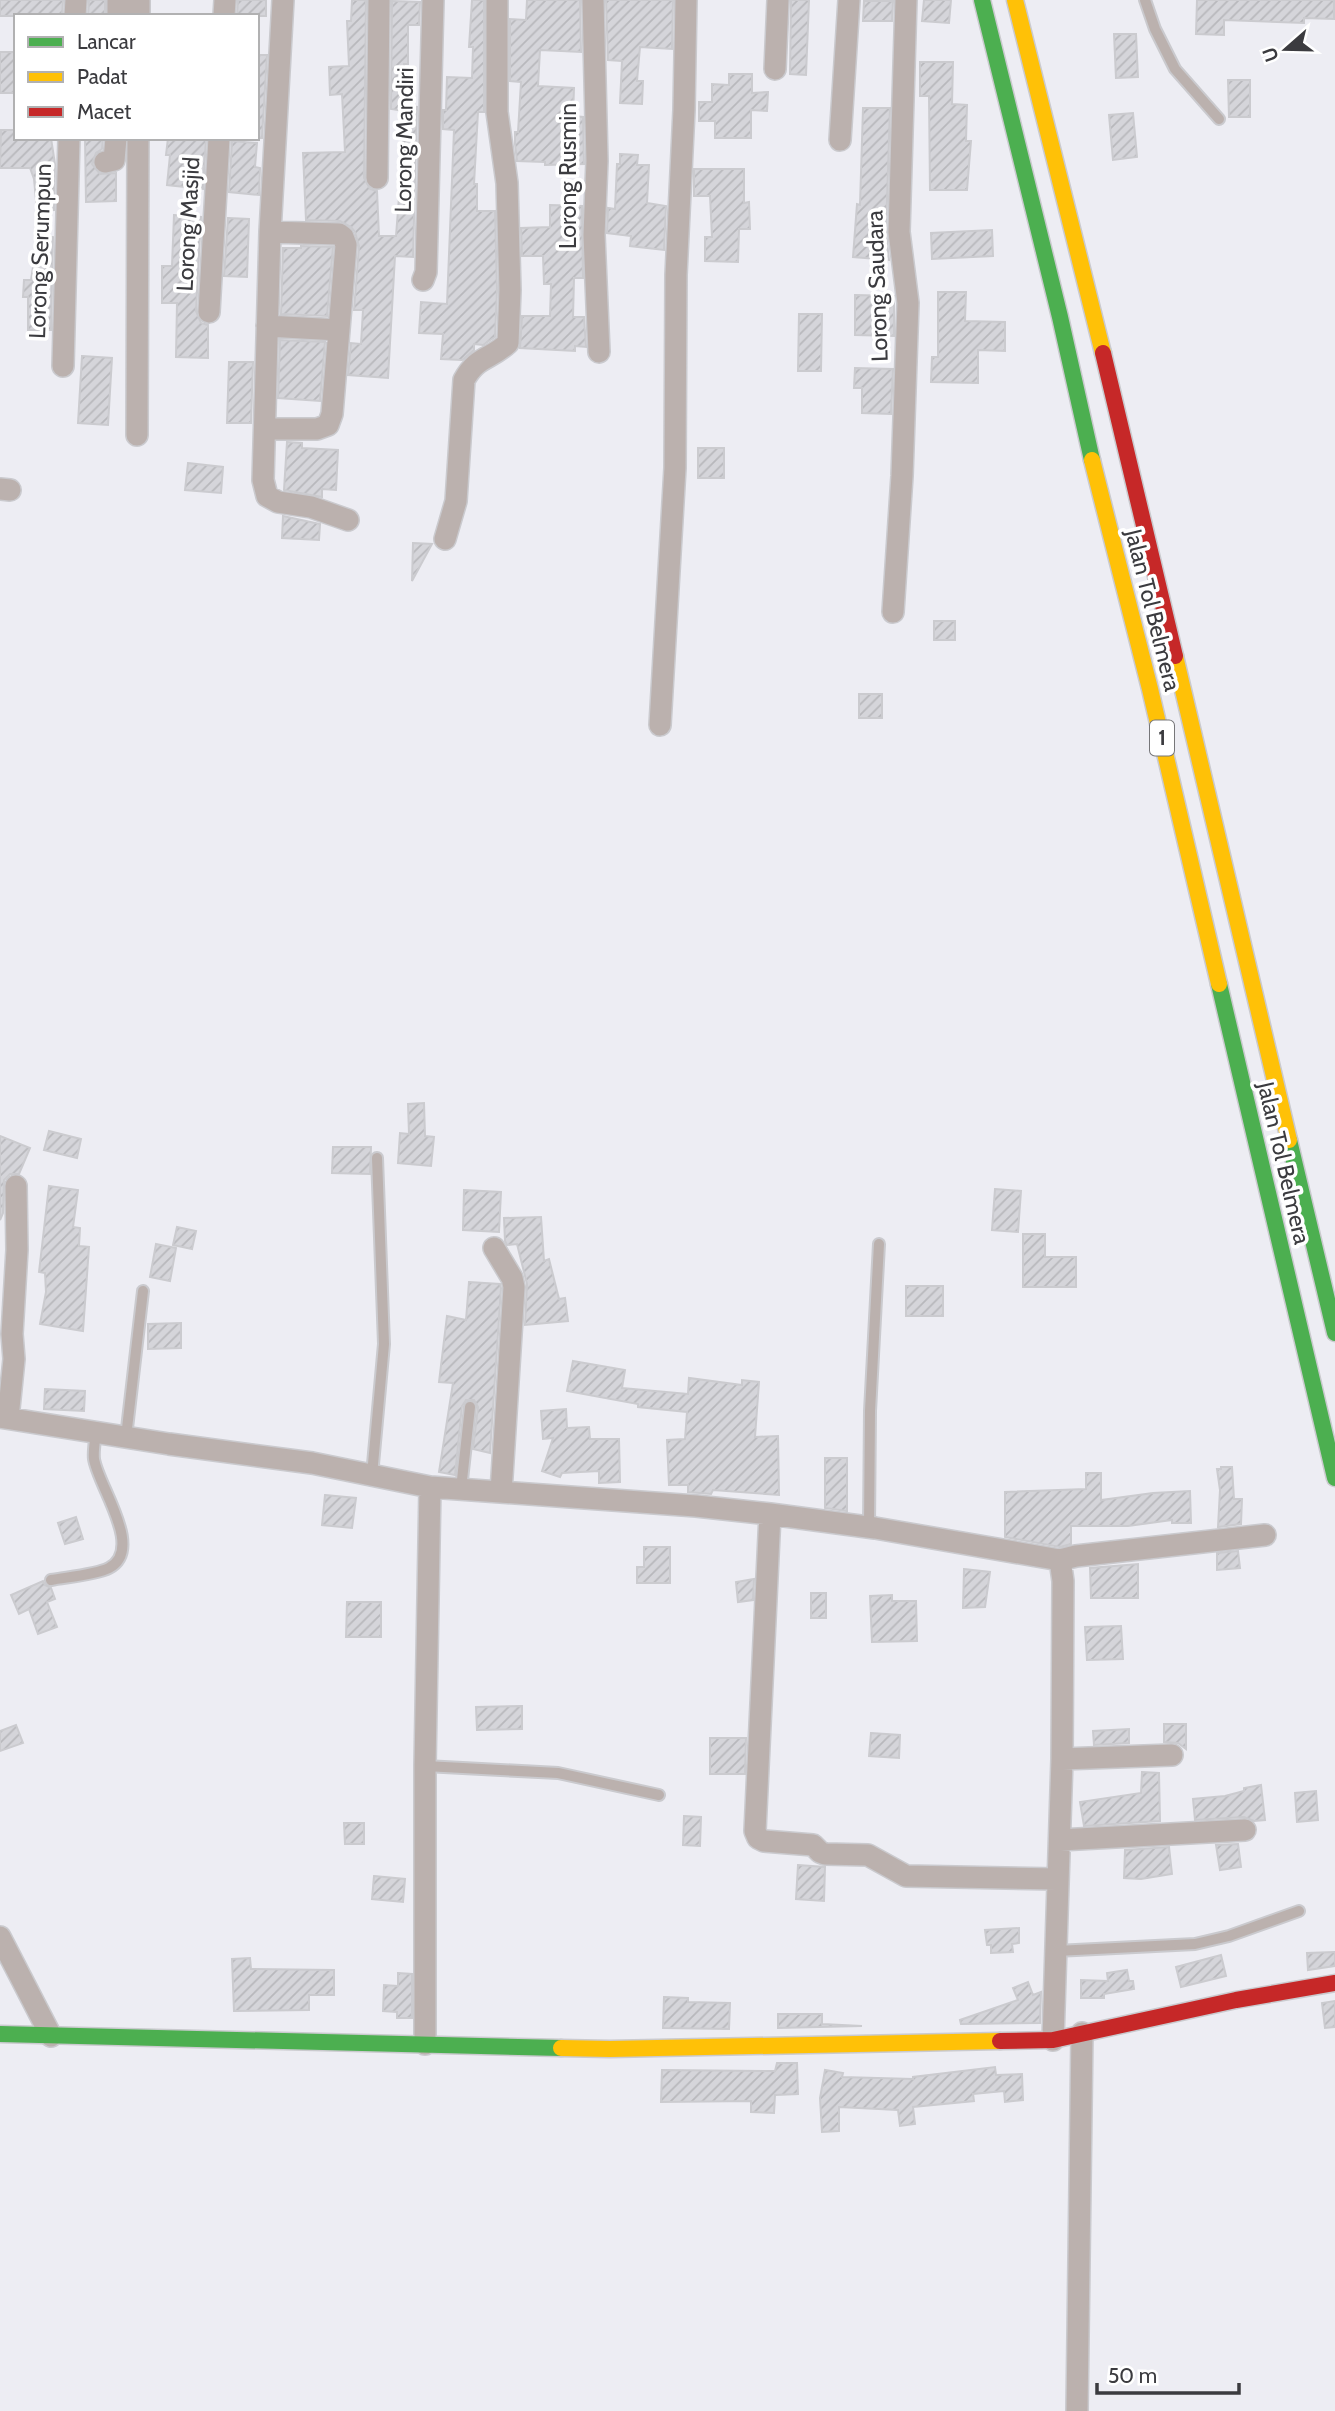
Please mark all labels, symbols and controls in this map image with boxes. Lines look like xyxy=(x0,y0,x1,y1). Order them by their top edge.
legend xyxy=(14,14,259,140)
north arrow xyxy=(1251,14,1321,84)
text: Lancar xyxy=(77,29,136,54)
text: U xyxy=(1257,44,1284,65)
text: Padat xyxy=(77,64,127,89)
street label: Lorong Mandiri xyxy=(389,67,419,213)
text: Macet xyxy=(77,99,131,124)
street label: Lorong Rusmin xyxy=(554,103,582,249)
street label: Lorong Masjid xyxy=(170,156,206,292)
street label: Lorong Serumpun xyxy=(23,163,57,339)
street label: Lorong Saudara xyxy=(860,210,894,362)
street label: Jalan Tol Belmera xyxy=(1119,525,1187,694)
road number: 1 xyxy=(1150,720,1174,756)
street label: Jalan Tol Belmera xyxy=(1251,1078,1316,1247)
scale bar xyxy=(1097,2352,1239,2396)
text: 50 m xyxy=(1108,2363,1157,2388)

